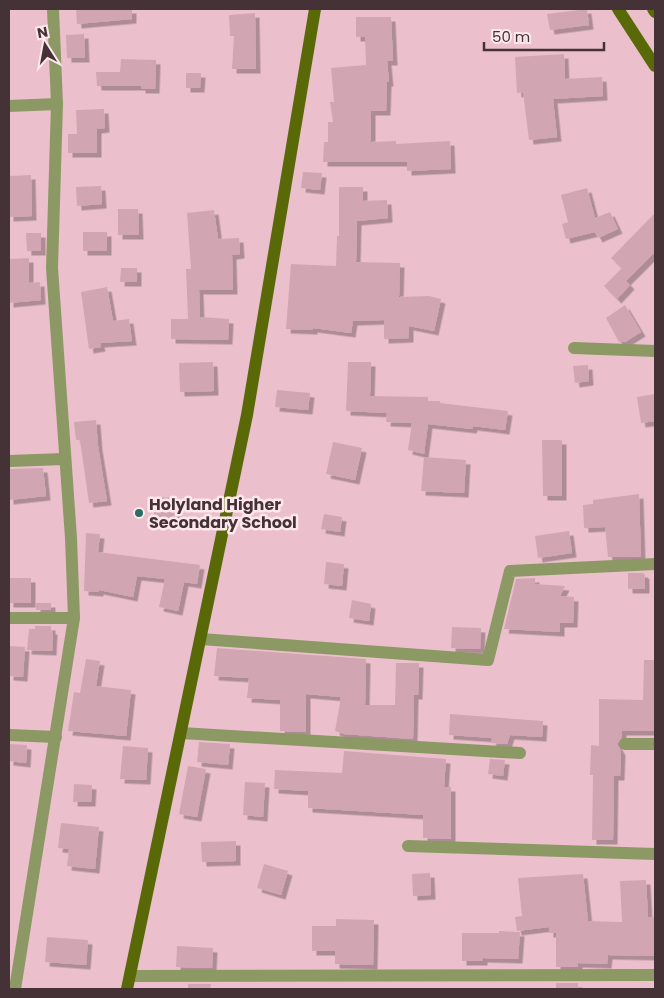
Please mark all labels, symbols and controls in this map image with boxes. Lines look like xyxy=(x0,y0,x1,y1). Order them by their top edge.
north arrow xyxy=(20,20,70,70)
scale bar xyxy=(484,20,604,52)
text: N xyxy=(35,21,50,43)
text: 50 m xyxy=(492,26,530,47)
place label: Holyland Higher Secondary School xyxy=(149,493,297,534)
marker: Holyland Higher Secondary School xyxy=(133,507,145,519)

